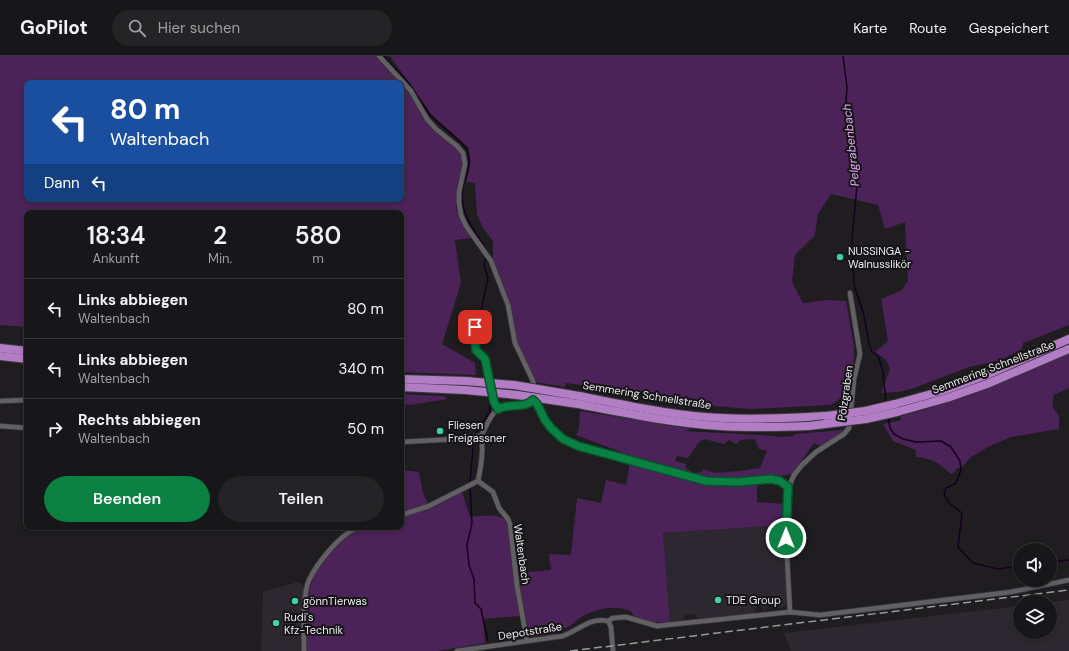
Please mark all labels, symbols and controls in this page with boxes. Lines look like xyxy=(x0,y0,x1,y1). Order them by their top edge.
search box xyxy=(112,10,392,46)
text: GoPilot xyxy=(20,15,88,40)
icon: search xyxy=(126,17,148,39)
text: Hier suchen xyxy=(158,18,240,38)
text: Karte xyxy=(853,19,887,37)
text: Route xyxy=(909,19,947,37)
text: Gespeichert xyxy=(969,19,1049,37)
text: 80 m xyxy=(110,91,180,128)
icon: left xyxy=(44,96,96,148)
water label: Pelgrabenbach xyxy=(839,103,863,187)
text: Waltenbach xyxy=(110,127,209,151)
icon: left xyxy=(88,172,110,194)
text: Dann xyxy=(44,173,80,193)
text: 18:34 xyxy=(87,220,145,251)
text: 2 xyxy=(213,220,227,251)
text: 580 xyxy=(295,220,341,251)
place label: NUSSINGA - Walnusslikör xyxy=(848,244,911,271)
text: Ankunft xyxy=(92,250,140,267)
text: Min. xyxy=(208,250,232,267)
text: m xyxy=(312,250,324,267)
marker: NUSSINGA - Walnusslikör xyxy=(835,252,845,262)
text: Links abbiegen xyxy=(78,290,188,310)
icon: left xyxy=(44,298,66,320)
text: 80 m xyxy=(347,299,384,319)
text: Waltenbach xyxy=(78,310,150,327)
pin xyxy=(458,310,492,344)
icon: arrive xyxy=(464,316,486,338)
street label: Semmering Schnellstraße xyxy=(930,337,1056,397)
text: Links abbiegen xyxy=(78,350,188,370)
icon: left xyxy=(44,358,66,380)
text: 340 m xyxy=(338,359,384,379)
street label: Pölzgraben xyxy=(834,364,856,422)
text: Waltenbach xyxy=(78,370,150,387)
street label: Semmering Schnellstraße xyxy=(582,378,712,412)
text: Rechts abbiegen xyxy=(78,410,201,430)
icon: right xyxy=(44,418,66,440)
place label: Fliesen Freigassner xyxy=(448,418,506,445)
text: 50 m xyxy=(347,419,384,439)
marker: Fliesen Freigassner xyxy=(435,426,445,436)
text: Waltenbach xyxy=(78,430,150,447)
button: Beenden xyxy=(44,476,210,522)
button: Teilen xyxy=(218,476,384,522)
position arrow xyxy=(765,517,807,559)
street label: Waltenbach xyxy=(511,523,533,585)
map controls xyxy=(1013,543,1057,639)
button: sound xyxy=(1013,543,1057,587)
place label: TDE Group xyxy=(726,593,781,607)
place label: gönnTierwas xyxy=(303,594,367,608)
marker: TDE Group xyxy=(713,595,723,605)
button: layers xyxy=(1013,595,1057,639)
marker: gönnTierwas xyxy=(290,596,300,606)
place label: Rudi's Kfz-Technik xyxy=(284,610,344,637)
marker: Rudi's Kfz-Technik xyxy=(271,618,281,628)
street label: Depotstraße xyxy=(497,619,563,643)

